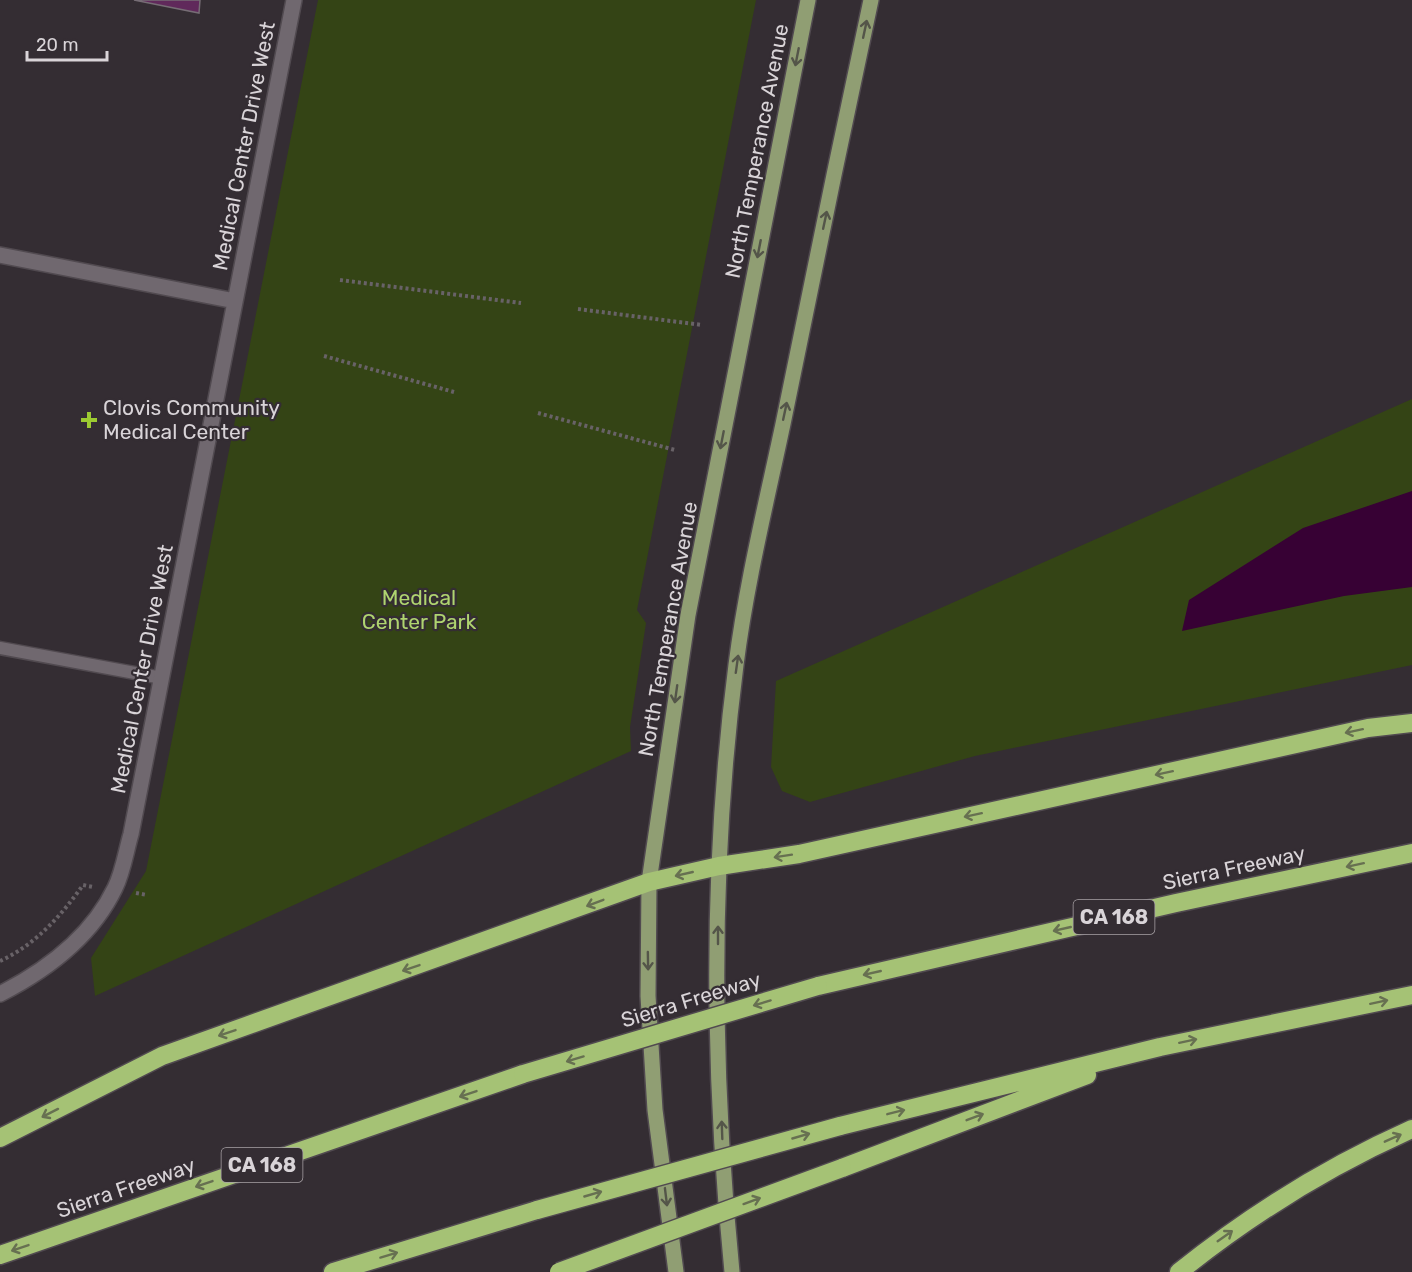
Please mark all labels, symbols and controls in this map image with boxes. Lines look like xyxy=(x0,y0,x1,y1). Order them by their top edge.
street label: Medical Center Drive West xyxy=(207,19,280,272)
one-way arrow xyxy=(860,19,871,39)
street label: North Temperance Avenue xyxy=(720,22,793,280)
scale bar xyxy=(27,24,106,62)
text: 20 m xyxy=(36,34,78,56)
one-way arrow xyxy=(791,47,802,67)
one-way arrow xyxy=(820,210,831,230)
one-way arrow xyxy=(753,239,764,258)
place label: Clovis Community Medical Center xyxy=(103,395,280,444)
one-way arrow xyxy=(780,401,791,421)
marker: Clovis Community Medical Center xyxy=(80,411,98,429)
one-way arrow xyxy=(716,430,727,450)
street label: North Temperance Avenue xyxy=(633,499,702,758)
street label: Medical Center Drive West xyxy=(105,542,178,795)
park label: Medical Center Park xyxy=(362,585,476,634)
one-way arrow xyxy=(731,654,742,674)
one-way arrow xyxy=(671,684,682,703)
one-way arrow xyxy=(1345,725,1364,737)
one-way arrow xyxy=(1154,768,1174,779)
one-way arrow xyxy=(964,810,984,821)
street label: Sierra Freeway xyxy=(1160,840,1308,895)
one-way arrow xyxy=(773,851,793,862)
one-way arrow xyxy=(1346,860,1365,871)
one-way arrow xyxy=(675,869,695,880)
one-way arrow xyxy=(586,898,605,909)
road number: CA 168 xyxy=(1074,900,1154,934)
one-way arrow xyxy=(1053,924,1072,936)
one-way arrow xyxy=(713,925,724,945)
one-way arrow xyxy=(642,951,654,971)
one-way arrow xyxy=(402,963,421,974)
street label: Sierra Freeway xyxy=(618,966,764,1033)
one-way arrow xyxy=(863,968,882,980)
one-way arrow xyxy=(1369,996,1388,1007)
one-way arrow xyxy=(753,998,772,1009)
one-way arrow xyxy=(218,1028,237,1039)
one-way arrow xyxy=(1178,1035,1197,1046)
one-way arrow xyxy=(566,1054,585,1065)
one-way arrow xyxy=(459,1089,478,1100)
one-way arrow xyxy=(887,1105,906,1117)
one-way arrow xyxy=(41,1108,59,1119)
one-way arrow xyxy=(965,1111,984,1122)
one-way arrow xyxy=(716,1120,727,1140)
one-way arrow xyxy=(791,1130,810,1141)
one-way arrow xyxy=(1383,1132,1402,1143)
road number: CA 168 xyxy=(222,1148,302,1182)
street label: Sierra Freeway xyxy=(53,1152,199,1223)
one-way arrow xyxy=(195,1180,214,1191)
one-way arrow xyxy=(661,1187,672,1207)
one-way arrow xyxy=(583,1188,602,1199)
one-way arrow xyxy=(742,1194,761,1205)
one-way arrow xyxy=(1216,1230,1232,1242)
one-way arrow xyxy=(11,1243,30,1254)
one-way arrow xyxy=(379,1249,398,1260)

